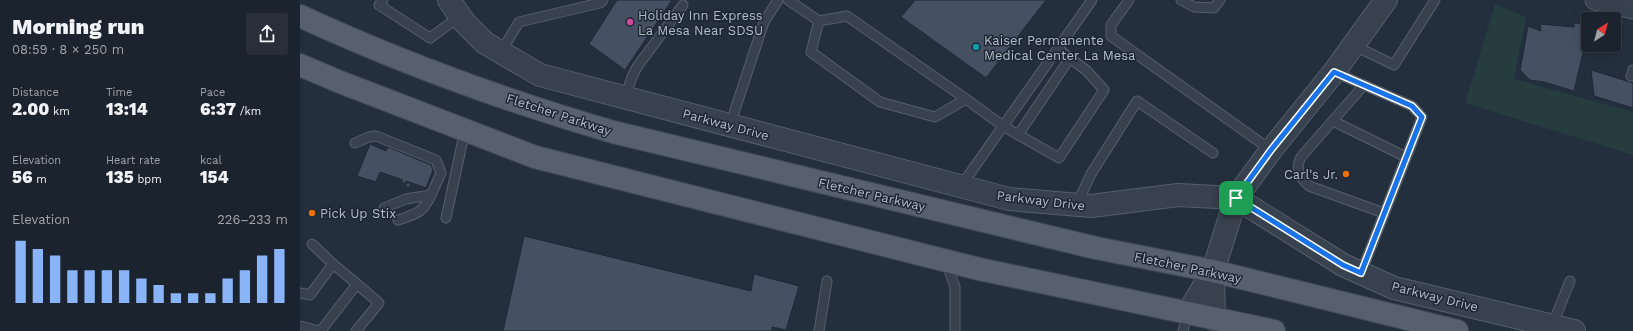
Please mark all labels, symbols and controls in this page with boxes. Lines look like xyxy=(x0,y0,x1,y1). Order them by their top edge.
place label: Holiday Inn Express La Mesa Near SDSU xyxy=(638,8,763,38)
north arrow xyxy=(1581,12,1621,52)
map controls xyxy=(1581,12,1621,52)
button: share xyxy=(246,13,288,55)
text: Morning run xyxy=(12,14,144,39)
marker: Holiday Inn Express La Mesa Near SDSU xyxy=(625,17,635,27)
place label: Kaiser Permanente Medical Center La Mesa xyxy=(984,33,1136,63)
text: 08:59 · 8 × 250 m xyxy=(12,42,124,57)
marker: Kaiser Permanente Medical Center La Mesa xyxy=(971,42,981,52)
text: Distance xyxy=(12,86,59,99)
text: Time xyxy=(106,86,132,99)
text: Pace xyxy=(200,86,225,99)
street label: Fletcher Parkway xyxy=(505,90,613,139)
text: 2.00 xyxy=(12,99,49,119)
text: 13:14 xyxy=(106,99,148,119)
text: 6:37 xyxy=(200,99,236,119)
text: km xyxy=(49,105,70,118)
text: /km xyxy=(236,105,261,118)
street label: Parkway Drive xyxy=(681,106,771,143)
text: Elevation xyxy=(12,154,61,167)
text: Heart rate xyxy=(106,154,160,167)
text: kcal xyxy=(200,154,222,167)
text: 56 xyxy=(12,167,32,187)
text: 135 xyxy=(106,167,134,187)
text: 154 xyxy=(200,167,229,187)
place label: Carl's Jr. xyxy=(1284,167,1338,182)
marker: Carl's Jr. xyxy=(1341,169,1351,179)
text: m xyxy=(32,173,47,186)
text: bpm xyxy=(134,173,162,186)
street label: Fletcher Parkway xyxy=(817,175,927,214)
pin xyxy=(1219,181,1253,215)
icon: arrive xyxy=(1225,187,1247,209)
street label: Parkway Drive xyxy=(996,188,1086,213)
place label: Pick Up Stix xyxy=(320,206,396,221)
marker: Pick Up Stix xyxy=(307,208,317,218)
text: Elevation xyxy=(12,212,70,227)
text: 226–233 m xyxy=(217,212,288,227)
street label: Fletcher Parkway xyxy=(1133,249,1243,286)
street label: Parkway Drive xyxy=(1390,278,1480,315)

